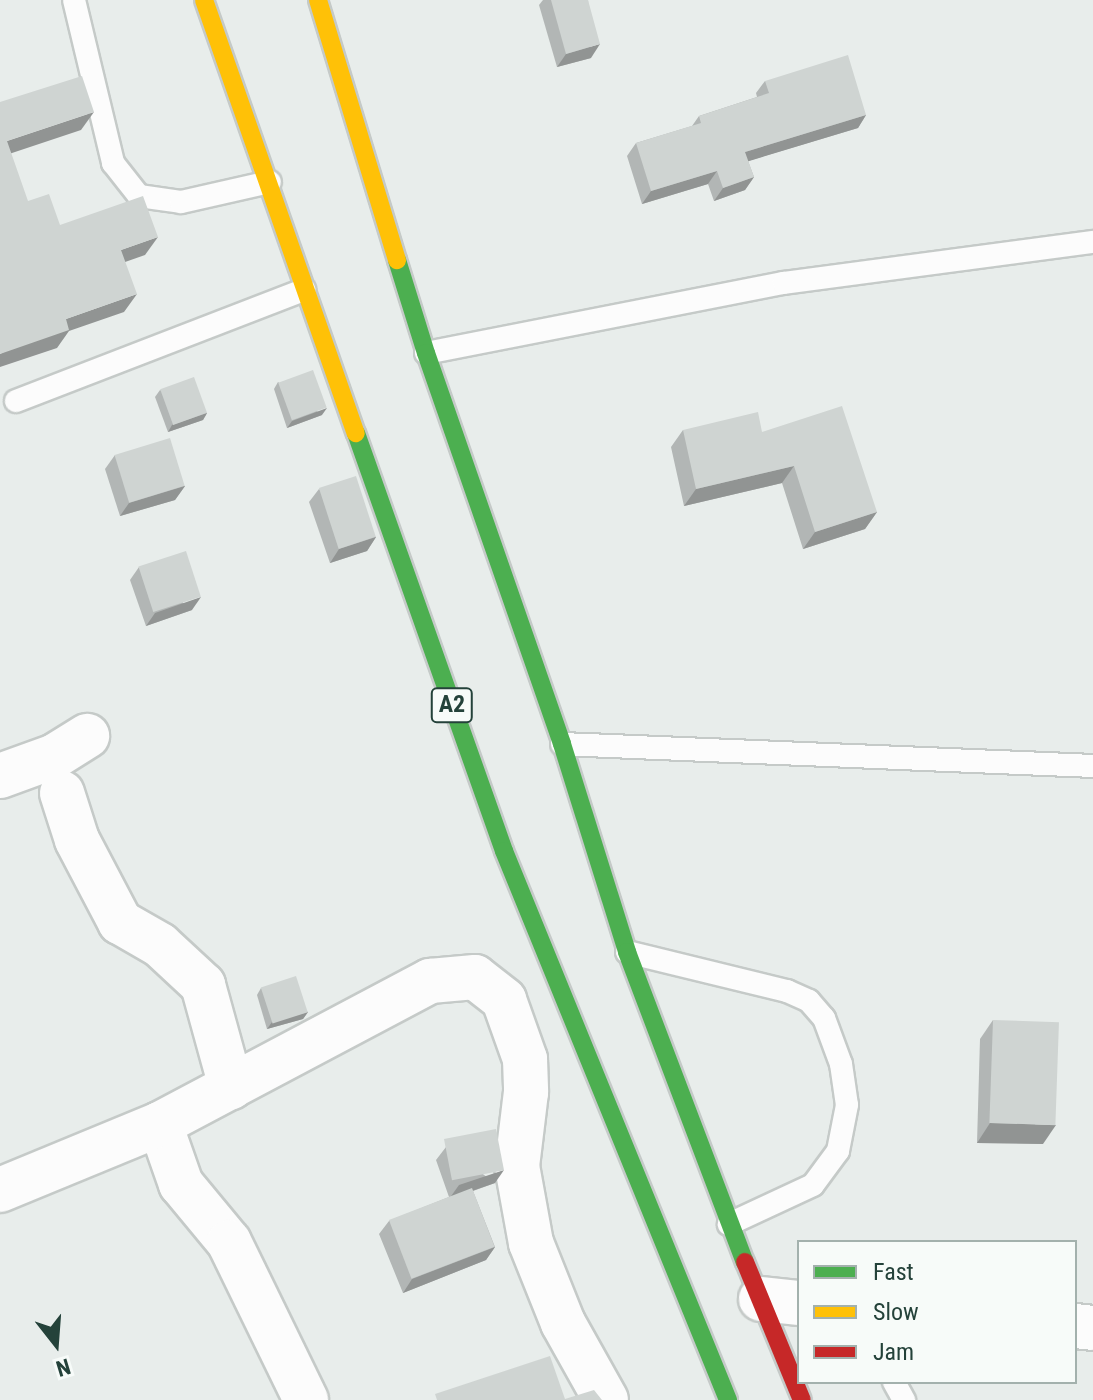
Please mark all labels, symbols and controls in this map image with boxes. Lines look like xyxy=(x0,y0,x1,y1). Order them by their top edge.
road number: A2 xyxy=(430,685,474,725)
legend xyxy=(797,1240,1077,1384)
text: Fast xyxy=(873,1258,914,1286)
text: Slow xyxy=(873,1298,919,1326)
north arrow xyxy=(16,1304,96,1384)
text: Jam xyxy=(873,1338,914,1366)
text: N xyxy=(53,1354,73,1381)

